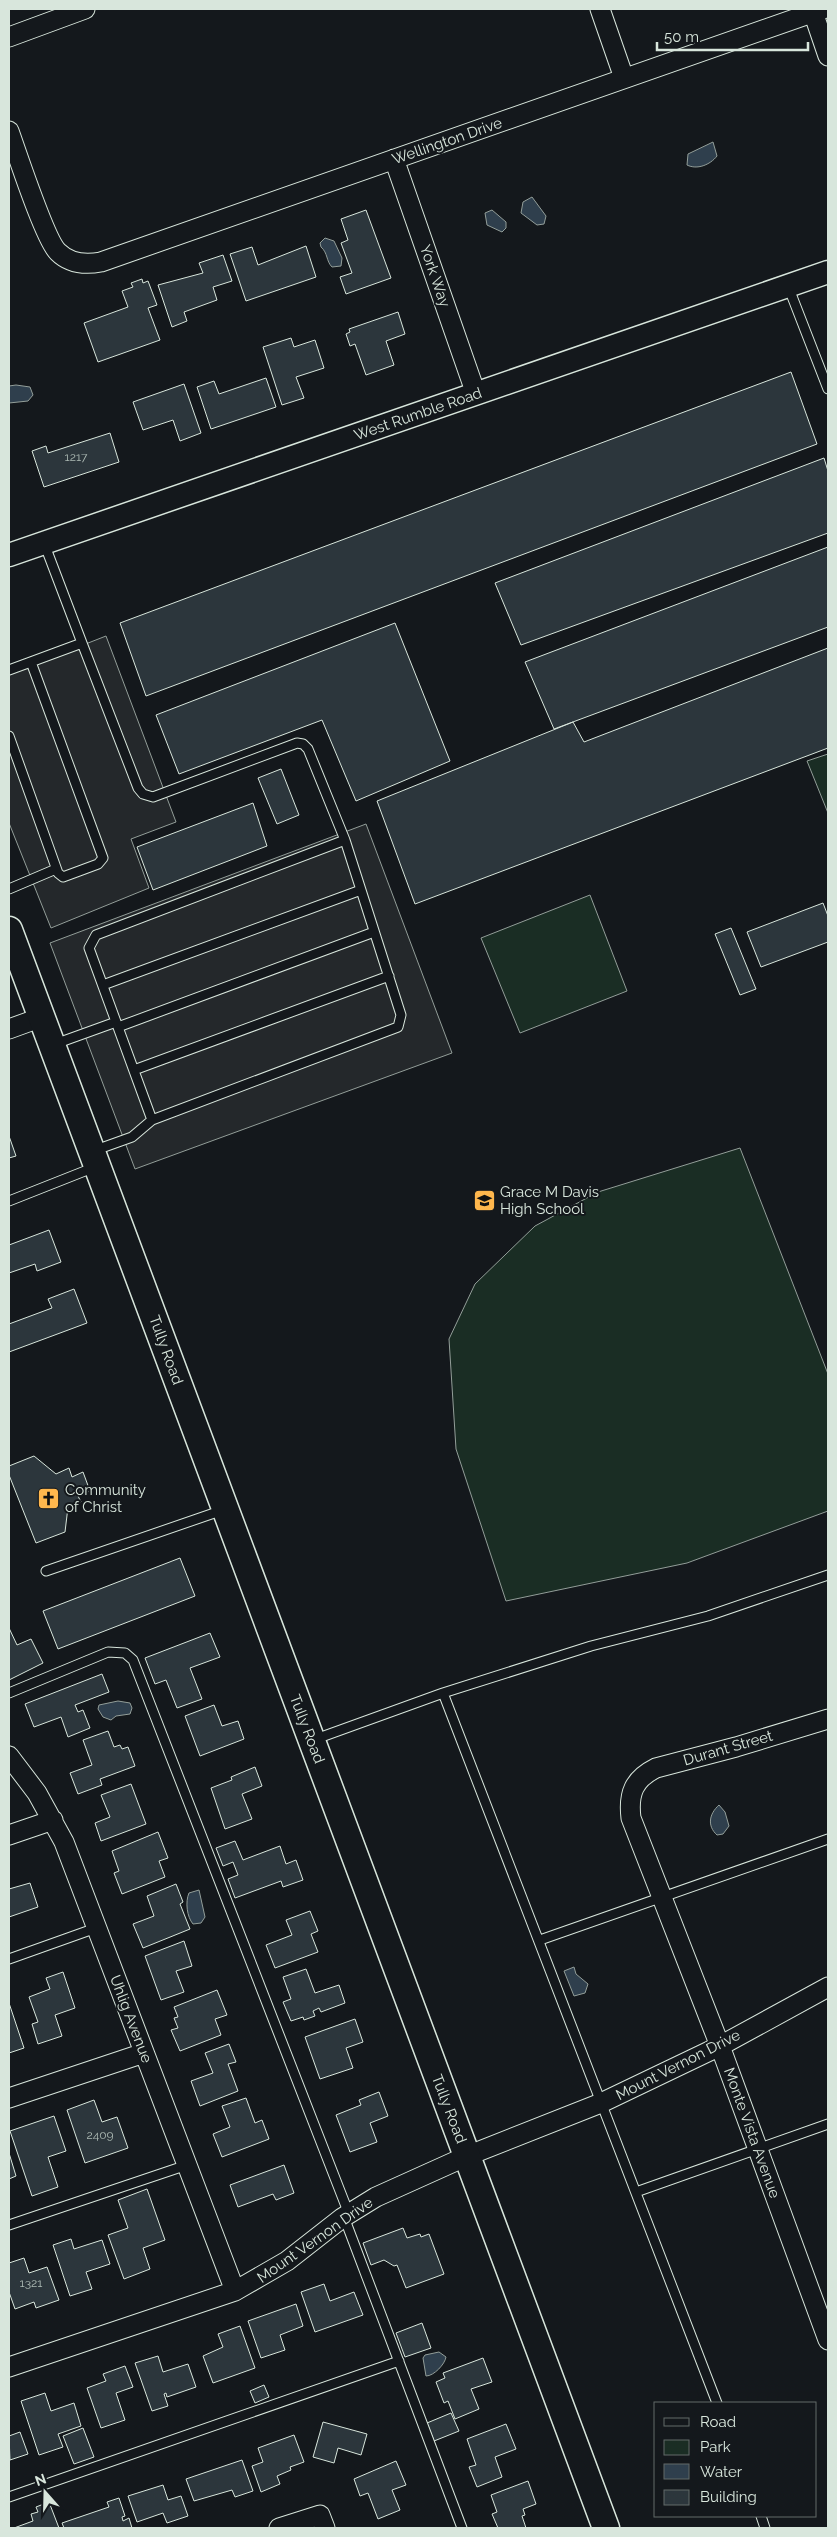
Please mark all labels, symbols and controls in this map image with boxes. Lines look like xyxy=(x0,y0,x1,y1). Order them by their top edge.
scale bar xyxy=(657,20,808,52)
text: 50 m xyxy=(664,28,699,46)
street label: Wellington Drive xyxy=(390,114,505,168)
street label: York Way xyxy=(416,242,454,310)
street label: West Rumble Road xyxy=(352,384,484,444)
house number: 1217 xyxy=(65,450,88,464)
place label: Grace M Davis High School xyxy=(500,1183,599,1218)
school or university icon: Grace M Davis High School xyxy=(472,1189,496,1213)
street label: Tully Road xyxy=(145,1313,187,1387)
place label: Community of Christ xyxy=(65,1481,146,1516)
church icon: Community of Christ xyxy=(37,1487,61,1511)
street label: Tully Road xyxy=(286,1692,328,1766)
street label: Durant Street xyxy=(681,1727,775,1769)
street label: Uhlig Avenue xyxy=(106,1973,156,2066)
street label: Mount Vernon Drive xyxy=(613,2026,743,2104)
street label: Monte Vista Avenue xyxy=(720,2065,784,2201)
street label: Tully Road xyxy=(428,2072,470,2146)
house number: 2409 xyxy=(86,2128,114,2142)
street label: Mount Vernon Drive xyxy=(254,2193,376,2287)
house number: 1321 xyxy=(20,2276,42,2290)
legend xyxy=(654,2402,817,2517)
text: Road xyxy=(700,2413,736,2431)
text: Park xyxy=(700,2438,731,2456)
text: Water xyxy=(700,2463,743,2481)
north arrow xyxy=(20,2467,70,2517)
text: N xyxy=(33,2470,48,2489)
text: Building xyxy=(700,2488,757,2506)

